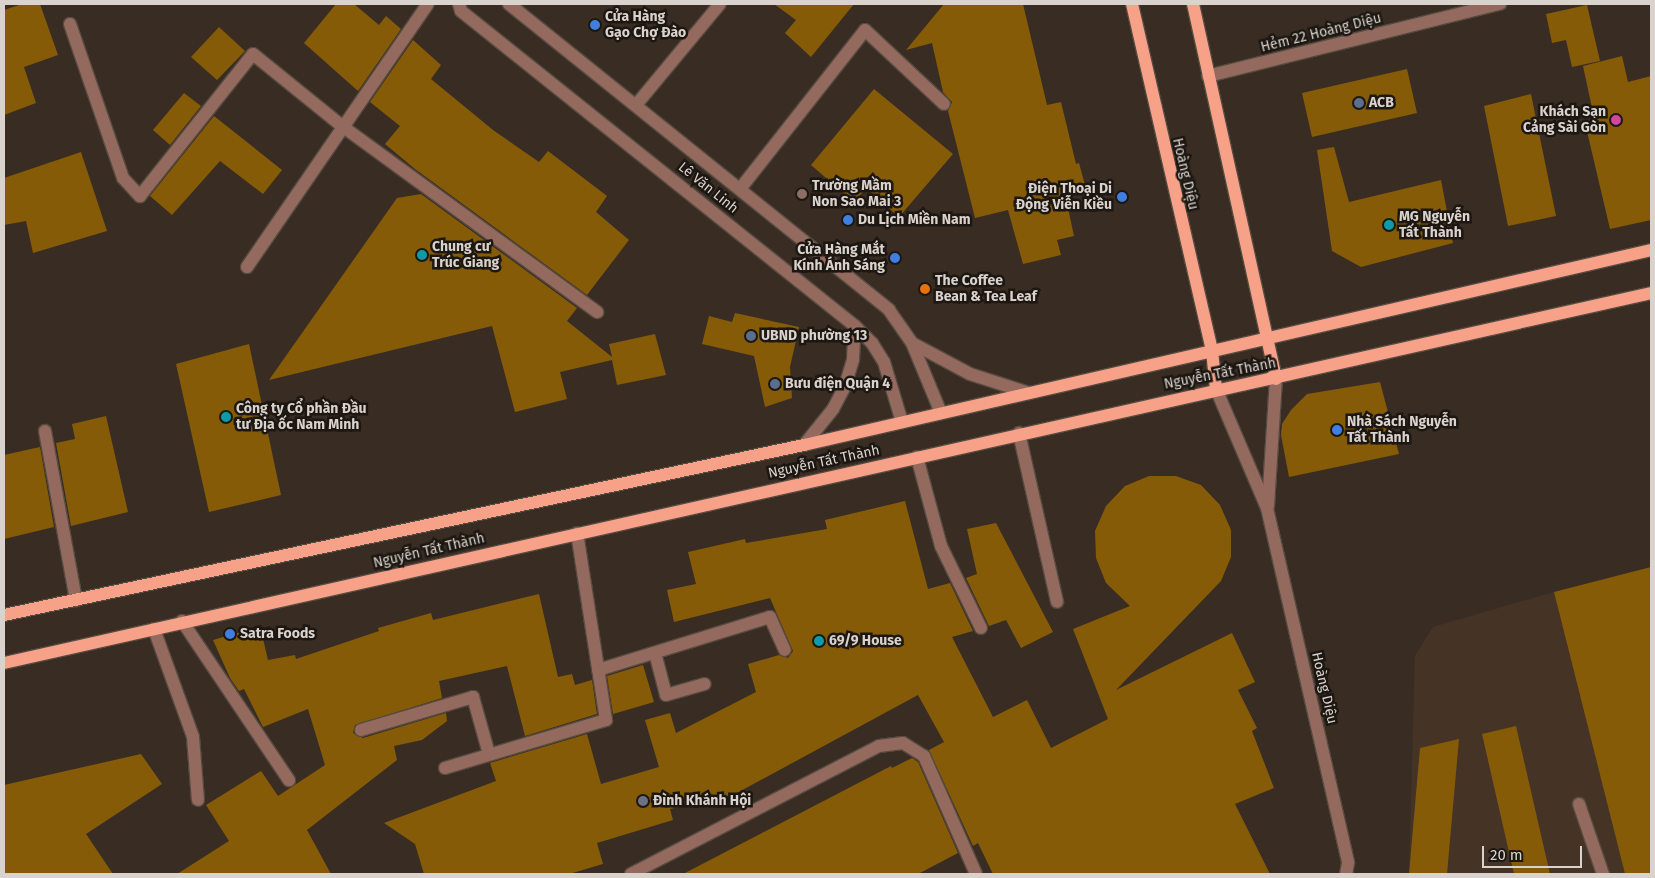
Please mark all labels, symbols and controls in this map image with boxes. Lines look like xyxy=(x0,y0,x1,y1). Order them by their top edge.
place label: Cửa Hàng Gạo Chợ Đào xyxy=(605,9,686,41)
street label: Hẻm 22 Hoàng Diệu xyxy=(1259,10,1383,56)
marker: Cửa Hàng Gạo Chợ Đào xyxy=(589,19,601,31)
place label: ACB xyxy=(1369,95,1394,111)
marker: ACB xyxy=(1353,97,1365,109)
place label: Khách Sạn Cảng Sài Gòn xyxy=(1523,104,1606,136)
marker: Khách Sạn Cảng Sài Gòn xyxy=(1610,114,1622,126)
street label: Hoàng Diệu xyxy=(1169,136,1201,212)
street label: Lê Văn Linh xyxy=(675,159,741,217)
place label: Trường Mầm Non Sao Mai 3 xyxy=(812,178,901,210)
place label: Điện Thoại Di Động Viễn Kiều xyxy=(1016,181,1112,213)
marker: Trường Mầm Non Sao Mai 3 xyxy=(796,188,808,200)
marker: Điện Thoại Di Động Viễn Kiều xyxy=(1116,191,1128,203)
place label: MG Nguyễn Tất Thành xyxy=(1399,209,1470,242)
place label: Du Lịch Miền Nam xyxy=(858,212,971,228)
marker: Du Lịch Miền Nam xyxy=(842,214,854,226)
marker: MG Nguyễn Tất Thành xyxy=(1383,219,1395,231)
place label: Chung cư Trúc Giang xyxy=(432,239,499,272)
place label: Cửa Hàng Mắt Kính Ánh Sáng xyxy=(794,242,885,274)
marker: Chung cư Trúc Giang xyxy=(416,249,428,261)
marker: Cửa Hàng Mắt Kính Ánh Sáng xyxy=(889,252,901,264)
place label: The Coffee Bean & Tea Leaf xyxy=(935,273,1037,306)
marker: The Coffee Bean & Tea Leaf xyxy=(919,283,931,295)
place label: UBND phường 13 xyxy=(761,328,867,344)
marker: UBND phường 13 xyxy=(745,330,757,342)
street label: Nguyễn Tất Thành xyxy=(1163,355,1277,393)
place label: Bưu điện Quận 4 xyxy=(785,376,890,392)
marker: Bưu điện Quận 4 xyxy=(769,378,781,390)
place label: Công ty Cổ phần Đầu tư Địa ốc Nam Minh xyxy=(236,401,367,434)
marker: Công ty Cổ phần Đầu tư Địa ốc Nam Minh xyxy=(220,411,232,423)
place label: Nhà Sách Nguyễn Tất Thành xyxy=(1347,414,1457,447)
marker: Nhà Sách Nguyễn Tất Thành xyxy=(1331,424,1343,436)
street label: Nguyễn Tất Thành xyxy=(767,442,881,482)
street label: Nguyễn Tất Thành xyxy=(372,530,486,572)
place label: Satra Foods xyxy=(240,626,315,642)
marker: Satra Foods xyxy=(224,628,236,640)
place label: 69/9 House xyxy=(829,633,902,649)
marker: 69/9 House xyxy=(813,635,825,647)
street label: Hoàng Diệu xyxy=(1308,650,1340,726)
place label: Đình Khánh Hội xyxy=(653,793,751,809)
marker: Đình Khánh Hội xyxy=(637,795,649,807)
scale bar xyxy=(1485,836,1585,868)
text: 20 m xyxy=(1490,846,1523,864)

